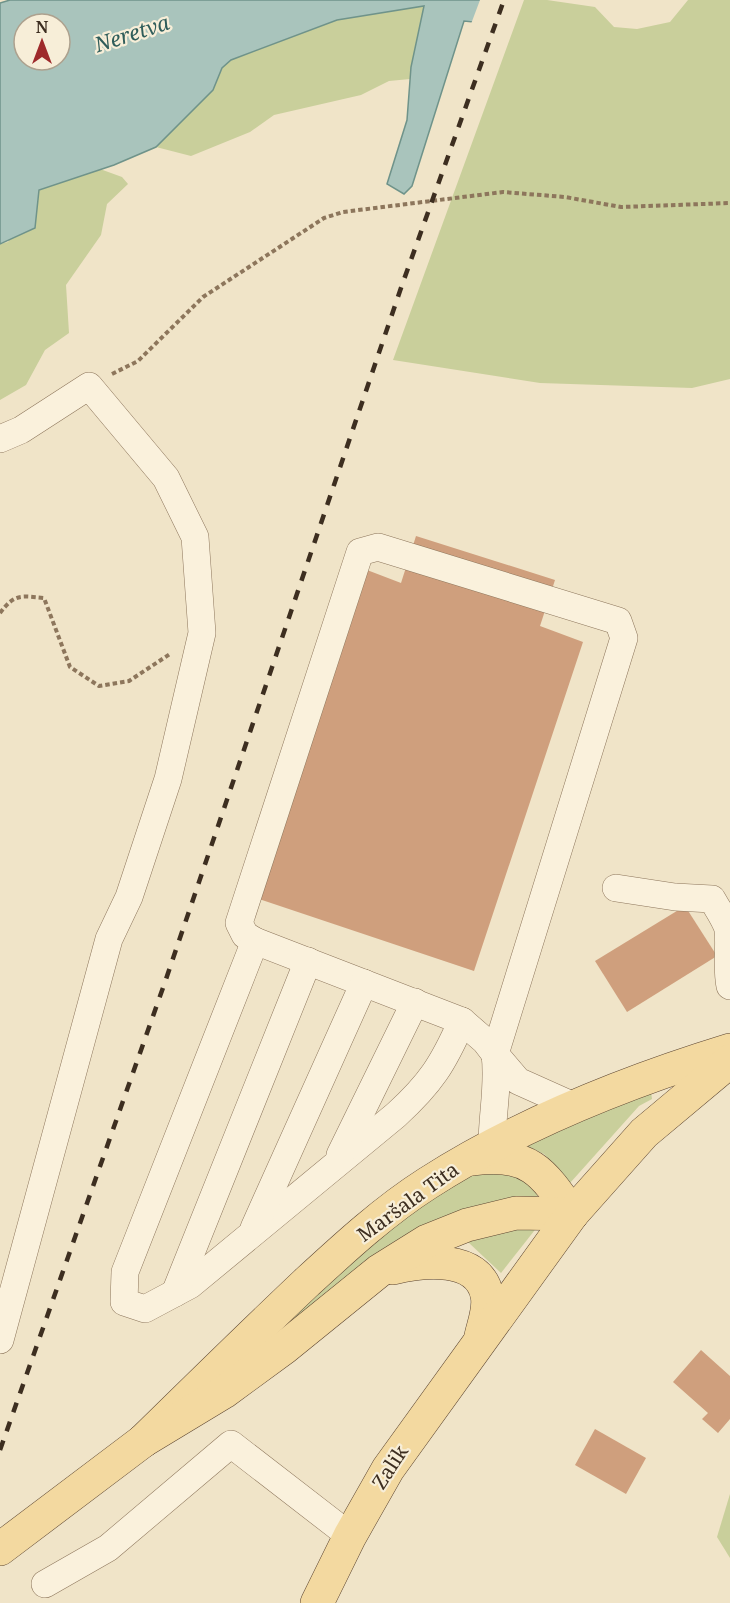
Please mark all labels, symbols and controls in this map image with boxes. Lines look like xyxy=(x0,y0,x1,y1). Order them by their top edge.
water label: Neretva xyxy=(90,8,174,59)
north arrow xyxy=(12,12,72,72)
text: N xyxy=(36,16,49,38)
street label: Maršala Tita xyxy=(351,1156,464,1248)
street label: Zalik xyxy=(365,1439,414,1494)

